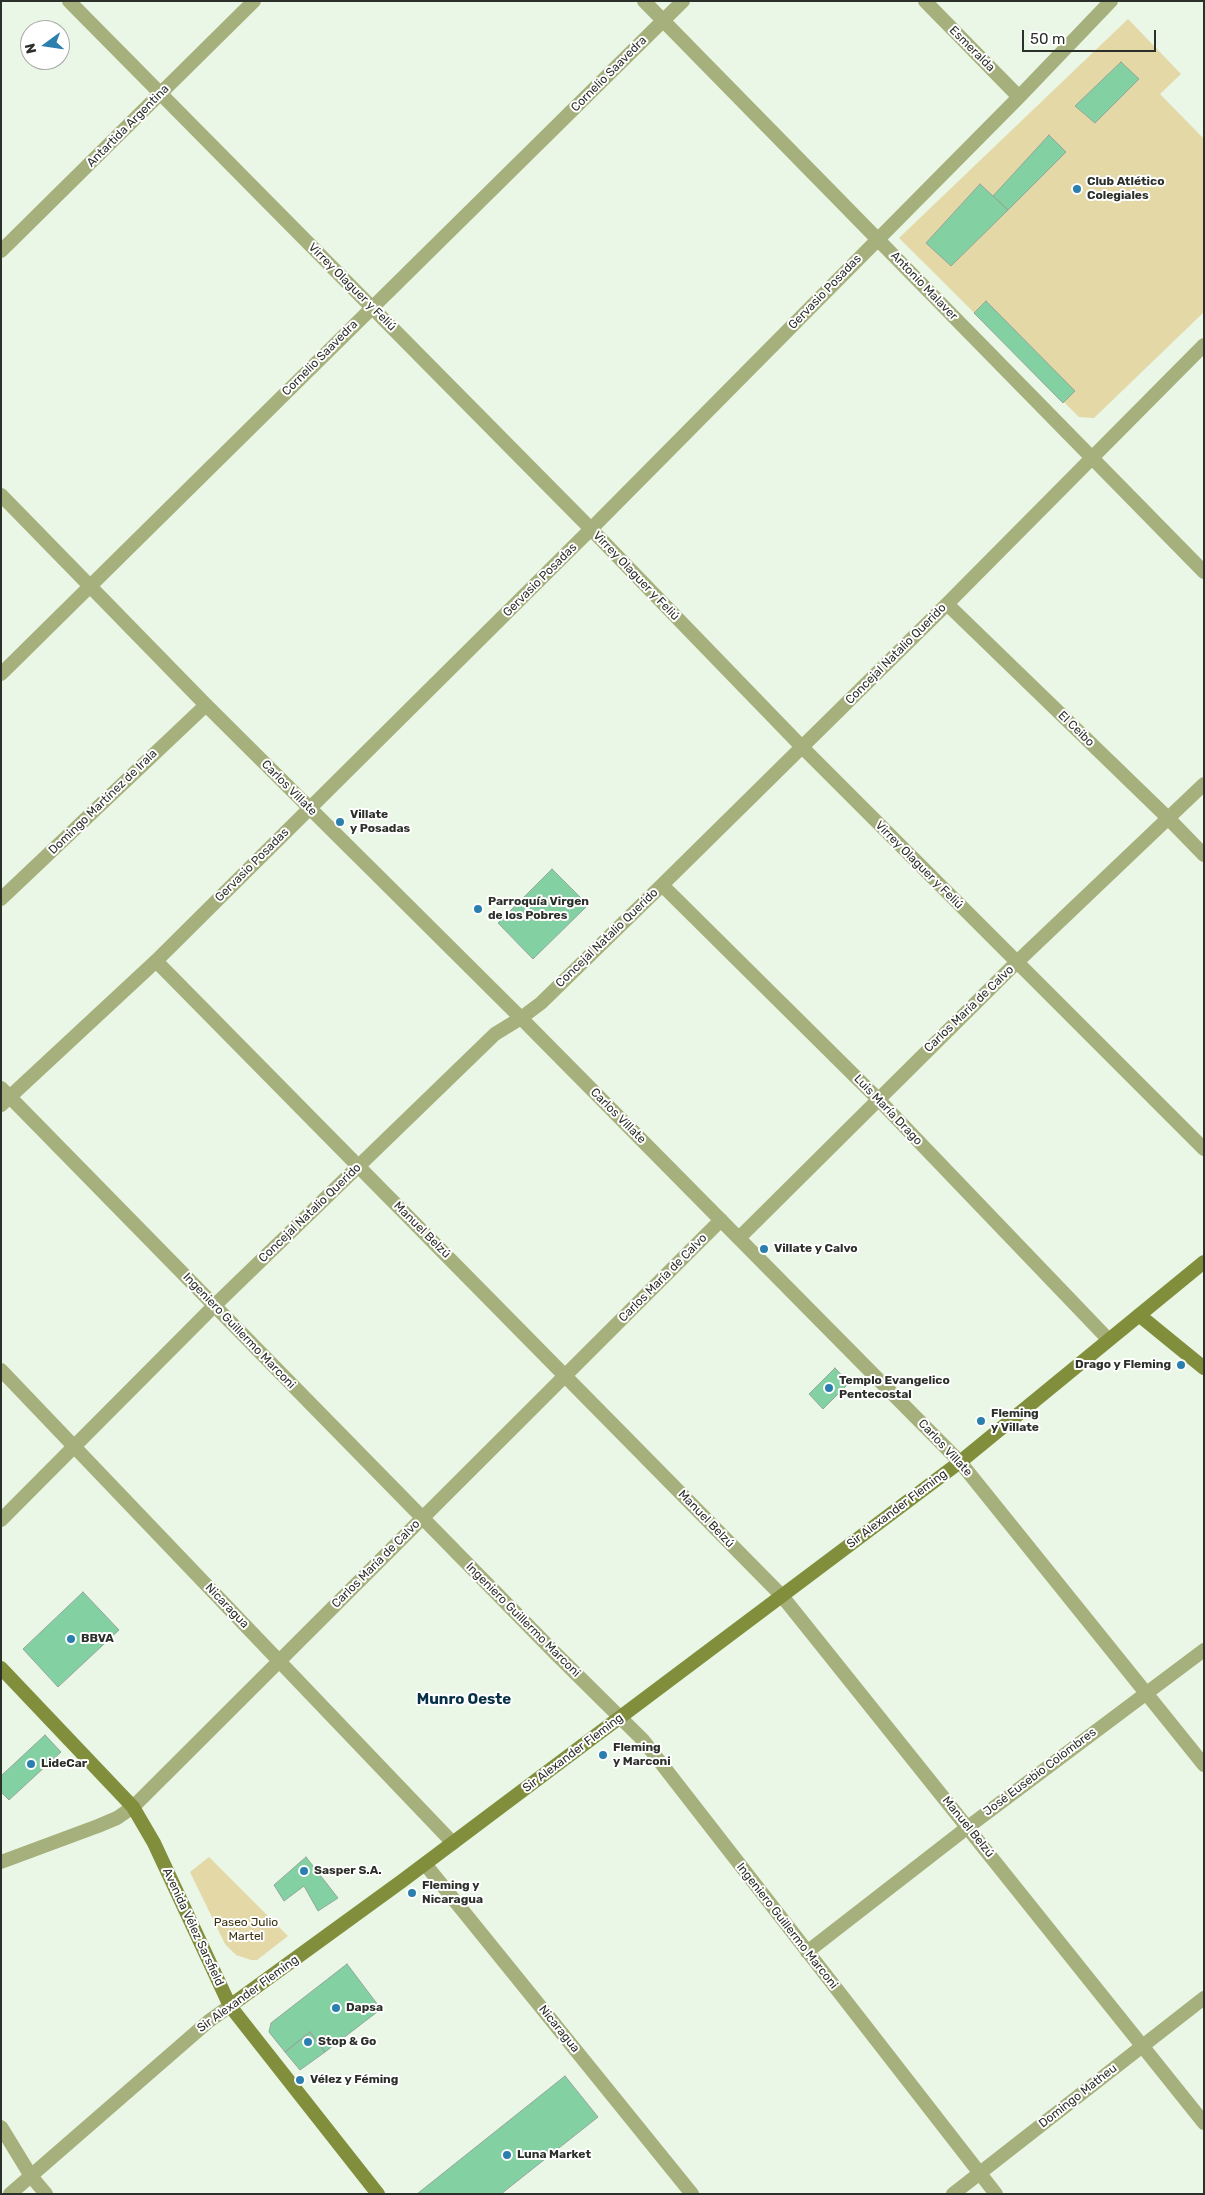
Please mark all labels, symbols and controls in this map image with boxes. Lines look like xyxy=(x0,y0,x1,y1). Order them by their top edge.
north arrow xyxy=(20,20,70,70)
scale bar xyxy=(1025,20,1159,52)
street label: Esmeralda xyxy=(946,23,998,75)
text: 50 m xyxy=(1030,30,1065,48)
street label: Cornelio Saavedra xyxy=(568,33,650,115)
text: N xyxy=(21,42,40,55)
street label: Antartida Argentina xyxy=(84,82,172,170)
place label: Club Atlético Colegiales xyxy=(1087,175,1164,203)
marker: Club Atlético Colegiales xyxy=(1071,183,1083,195)
street label: Virrey Olaguer y Feliú xyxy=(305,240,399,334)
street label: Antonio Malaver xyxy=(888,249,960,323)
street label: Gervasio Posadas xyxy=(786,252,864,332)
street label: Cornelio Saavedra xyxy=(279,317,361,399)
street label: Virrey Olaguer y Feliú xyxy=(590,528,682,624)
street label: Gervasio Posadas xyxy=(500,540,580,620)
street label: Concejal Natalio Querido xyxy=(843,601,949,707)
street label: El Ceibo xyxy=(1055,708,1097,750)
street label: Domingo Martínez de Irala xyxy=(46,746,160,858)
street label: Carlos Villate xyxy=(258,757,320,819)
place label: Villate y Posadas xyxy=(350,808,410,836)
marker: Villate y Posadas xyxy=(334,816,346,828)
street label: Virrey Olaguer y Feliú xyxy=(872,818,966,912)
street label: Gervasio Posadas xyxy=(212,825,292,905)
street label: Concejal Natalio Querido xyxy=(553,885,661,991)
place label: Parroquía Virgen de los Pobres xyxy=(488,895,589,923)
marker: Parroquía Virgen de los Pobres xyxy=(472,903,484,915)
street label: Carlos María de Calvo xyxy=(921,963,1017,1055)
street label: Luis María Drago xyxy=(851,1072,925,1148)
street label: Carlos Villate xyxy=(587,1085,649,1147)
street label: Concejal Natalio Querido xyxy=(256,1160,364,1266)
street label: Manuel Belzú xyxy=(391,1199,453,1261)
street label: Carlos María de Calvo xyxy=(616,1231,710,1325)
place label: Villate y Calvo xyxy=(774,1242,858,1256)
marker: Villate y Calvo xyxy=(758,1243,770,1255)
street label: Ingeniero Guillermo Marconi xyxy=(180,1270,298,1392)
place label: Drago y Fleming xyxy=(1075,1358,1171,1372)
marker: Drago y Fleming xyxy=(1175,1359,1187,1371)
place label: Templo Evangelico Pentecostal xyxy=(839,1374,950,1402)
marker: Templo Evangelico Pentecostal xyxy=(823,1382,835,1394)
place label: Fleming y Villate xyxy=(991,1407,1039,1435)
marker: Fleming y Villate xyxy=(975,1415,987,1427)
street label: Carlos Villate xyxy=(915,1417,975,1479)
street label: Sir Alexander Fleming xyxy=(844,1467,950,1551)
street label: Manuel Belzú xyxy=(675,1487,737,1551)
street label: Carlos María de Calvo xyxy=(329,1517,423,1611)
street label: Ingeniero Guillermo Marconi xyxy=(463,1560,583,1680)
street label: Nicaragua xyxy=(202,1581,252,1631)
place label: BBVA xyxy=(81,1632,114,1646)
marker: BBVA xyxy=(65,1633,77,1645)
district label: Munro Oeste xyxy=(417,1691,511,1709)
street label: Sir Alexander Fleming xyxy=(520,1711,626,1795)
street label: José Eusebio Colombres xyxy=(981,1725,1099,1819)
place label: Fleming y Marconi xyxy=(613,1741,671,1769)
marker: Fleming y Marconi xyxy=(597,1749,609,1761)
place label: LideCar xyxy=(41,1757,87,1771)
marker: LideCar xyxy=(25,1758,37,1770)
street label: Manuel Belzú xyxy=(939,1794,997,1860)
street label: Ingeniero Guillermo Marconi xyxy=(733,1860,841,1992)
place label: Sasper S.A. xyxy=(314,1864,382,1878)
marker: Sasper S.A. xyxy=(298,1865,310,1877)
street label: Avenida Vélez Sarsfield xyxy=(159,1866,227,1988)
place label: Fleming y Nicaragua xyxy=(422,1879,483,1907)
marker: Fleming y Nicaragua xyxy=(406,1887,418,1899)
park label: Paseo Julio Martel xyxy=(214,1916,278,1944)
street label: Sir Alexander Fleming xyxy=(195,1952,301,2036)
place label: Dapsa xyxy=(346,2001,383,2015)
marker: Dapsa xyxy=(330,2002,342,2014)
street label: Nicaragua xyxy=(536,2002,582,2056)
place label: Stop & Go xyxy=(318,2035,376,2049)
marker: Stop & Go xyxy=(302,2036,314,2048)
street label: Domingo Matheu xyxy=(1036,2061,1120,2131)
place label: Vélez y Féming xyxy=(310,2073,398,2087)
marker: Vélez y Féming xyxy=(294,2074,306,2086)
place label: Luna Market xyxy=(517,2148,591,2162)
marker: Luna Market xyxy=(501,2149,513,2161)

